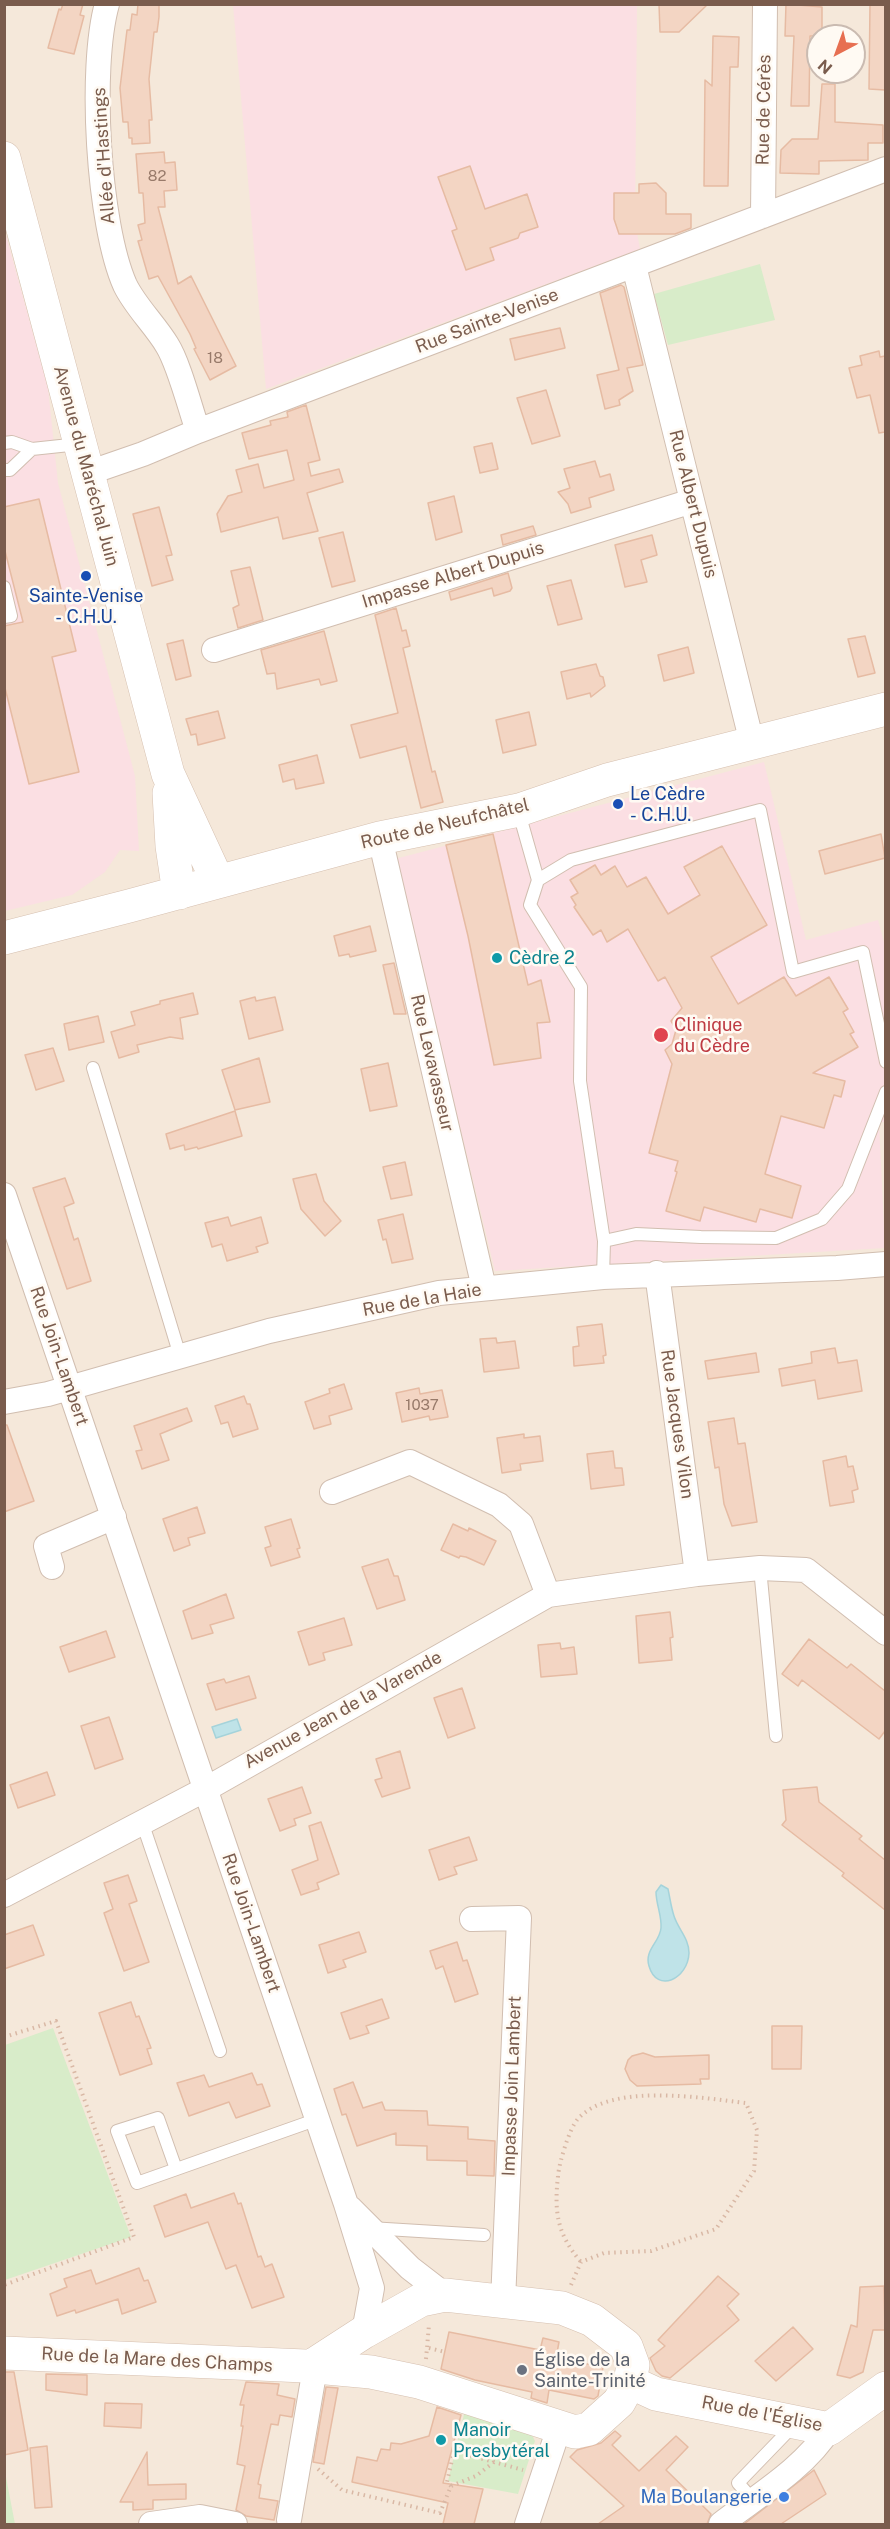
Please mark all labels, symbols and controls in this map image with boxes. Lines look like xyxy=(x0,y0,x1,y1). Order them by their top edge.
north arrow xyxy=(806,24,866,84)
street label: Rue de Cérès xyxy=(752,54,776,166)
text: N xyxy=(814,55,836,78)
street label: Allée d'Hastings xyxy=(88,87,120,225)
house number: 82 xyxy=(148,167,166,185)
street label: Rue Sainte-Venise xyxy=(412,284,562,358)
house number: 18 xyxy=(207,349,223,367)
street label: Avenue du Maréchal Juin xyxy=(49,363,123,569)
street label: Rue Albert Dupuis xyxy=(664,428,722,580)
street label: Impasse Albert Dupuis xyxy=(359,537,547,613)
marker: Sainte-Venise - C.H.U. xyxy=(79,569,93,583)
place label: Sainte-Venise - C.H.U. xyxy=(29,585,143,628)
place label: Le Cèdre - C.H.U. xyxy=(630,783,705,826)
street label: Route de Neufchâtel xyxy=(359,794,531,854)
marker: Le Cèdre - C.H.U. xyxy=(611,797,625,811)
place label: Cèdre 2 xyxy=(509,947,575,969)
marker: Cèdre 2 xyxy=(490,951,504,965)
street label: Rue Levavasseur xyxy=(406,992,458,1134)
place label: Clinique du Cèdre xyxy=(674,1014,750,1056)
marker: Clinique du Cèdre xyxy=(652,1026,670,1044)
street label: Rue de la Haie xyxy=(361,1279,483,1321)
street label: Rue Join-Lambert xyxy=(25,1283,93,1429)
street label: Rue Jacques Vilon xyxy=(656,1348,698,1500)
house number: 1037 xyxy=(405,1396,439,1414)
street label: Avenue Jean de la Varende xyxy=(240,1647,446,1773)
street label: Rue Join-Lambert xyxy=(217,1850,285,1996)
street label: Impasse Join Lambert xyxy=(498,1995,526,2177)
street label: Rue de la Mare des Champs xyxy=(41,2343,273,2377)
place label: Église de la Sainte-Trinité xyxy=(534,2349,646,2392)
marker: Église de la Sainte-Trinité xyxy=(515,2363,529,2377)
street label: Rue de l'Église xyxy=(700,2392,824,2436)
place label: Manoir Presbytéral xyxy=(453,2419,550,2462)
marker: Manoir Presbytéral xyxy=(434,2433,448,2447)
place label: Ma Boulangerie xyxy=(640,2486,772,2508)
marker: Ma Boulangerie xyxy=(777,2490,791,2504)

